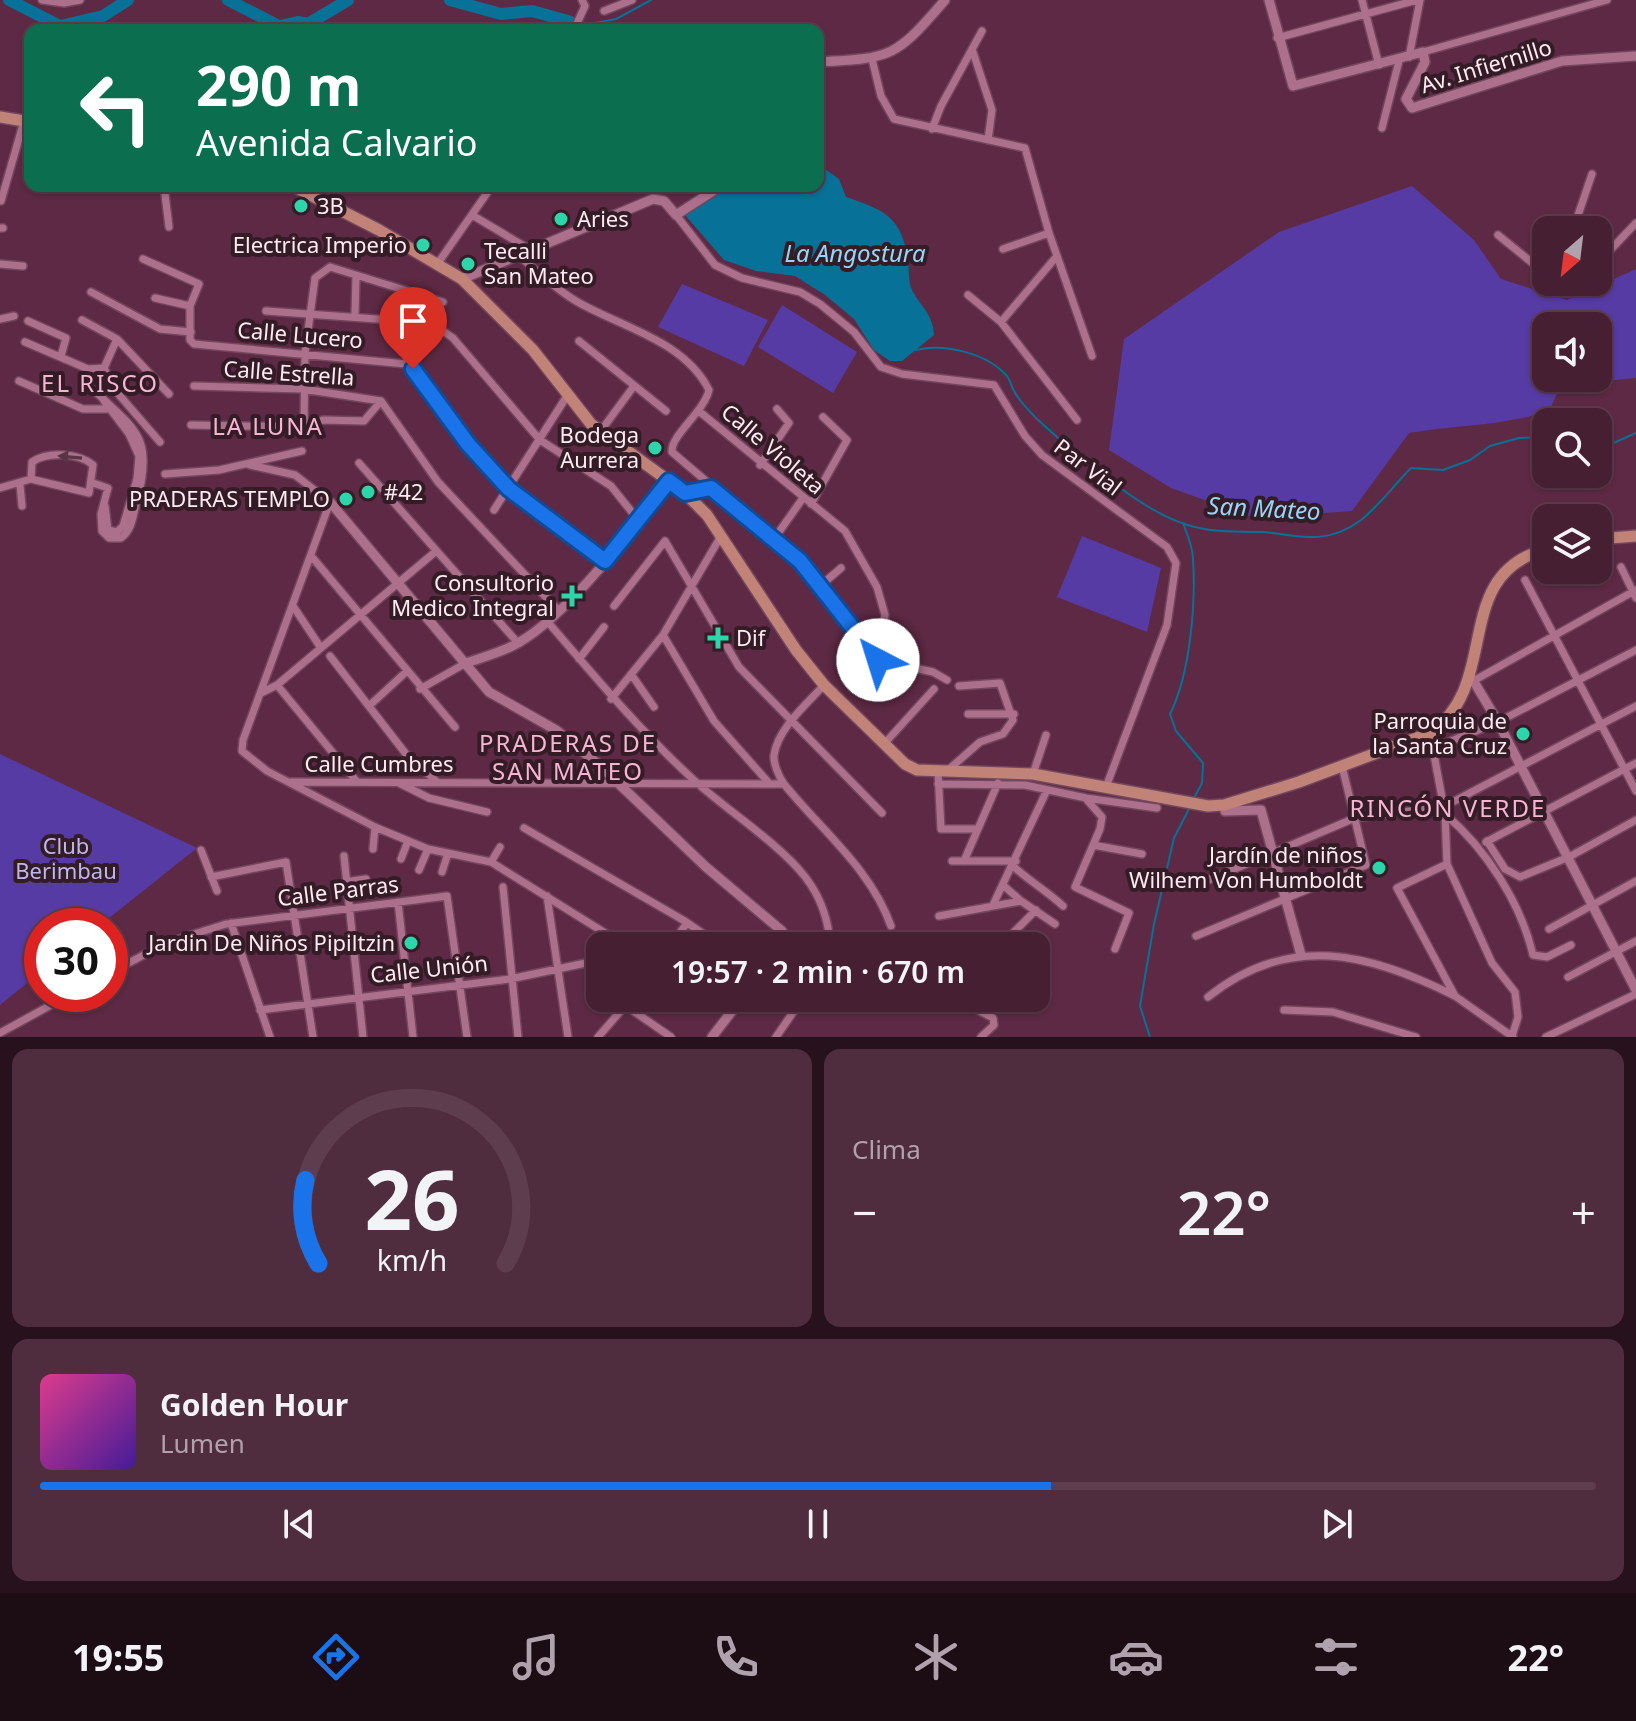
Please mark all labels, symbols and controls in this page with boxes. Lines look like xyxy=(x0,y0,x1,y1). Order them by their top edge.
street label: Av. Infiernillo xyxy=(1416,31,1555,99)
text: 290 m xyxy=(196,46,361,122)
icon: left xyxy=(64,56,168,160)
text: Avenida Calvario xyxy=(196,118,477,167)
place label: 3B xyxy=(317,190,344,220)
marker: 3B xyxy=(292,197,310,215)
place label: Aries xyxy=(577,203,629,233)
marker: Aries xyxy=(552,210,570,228)
north arrow xyxy=(1532,216,1612,296)
map controls xyxy=(1532,216,1612,584)
place label: Electrica Imperio xyxy=(233,229,407,259)
place label: Tecalli San Mateo xyxy=(484,235,594,290)
marker: Electrica Imperio xyxy=(414,236,432,254)
water label: La Angostura xyxy=(784,236,926,269)
marker: Tecalli San Mateo xyxy=(459,255,477,273)
pin xyxy=(379,287,447,369)
icon: arrive xyxy=(391,299,435,343)
button: sound xyxy=(1532,312,1612,392)
street label: Calle Lucero xyxy=(236,314,364,354)
street label: Calle Estrella xyxy=(223,352,356,392)
district label: EL RISCO xyxy=(41,366,159,399)
street label: Calle Violeta xyxy=(716,396,832,500)
button: search xyxy=(1532,408,1612,488)
district label: LA LUNA xyxy=(212,409,324,442)
place label: Bodega Aurrera xyxy=(560,419,639,474)
street label: Par Vial xyxy=(1049,431,1129,501)
marker: Bodega Aurrera xyxy=(646,439,664,457)
one-way arrow xyxy=(57,450,82,463)
place label: #42 xyxy=(384,476,423,506)
place label: PRADERAS TEMPLO xyxy=(129,483,330,513)
marker: #42 xyxy=(359,483,377,501)
water label: San Mateo xyxy=(1207,488,1321,527)
marker: PRADERAS TEMPLO xyxy=(337,490,355,508)
button: layers xyxy=(1532,504,1612,584)
place label: Consultorio Medico Integral xyxy=(391,567,554,622)
marker: Consultorio Medico Integral xyxy=(561,585,583,607)
position arrow xyxy=(836,618,920,702)
place label: Dif xyxy=(736,622,767,652)
marker: Dif xyxy=(707,627,729,649)
place label: Parroquia de la Santa Cruz xyxy=(1372,705,1507,760)
marker: Parroquia de la Santa Cruz xyxy=(1514,725,1532,743)
district label: PRADERAS DE SAN MATEO xyxy=(479,726,657,787)
street label: Calle Cumbres xyxy=(305,748,453,778)
district label: RINCÓN VERDE xyxy=(1350,791,1546,824)
park label: Club Berimbau xyxy=(15,830,117,885)
place label: Jardín de niños Wilhem Von Humboldt xyxy=(1129,839,1363,894)
marker: Jardín de niños Wilhem Von Humboldt xyxy=(1370,859,1388,877)
street label: Calle Parras xyxy=(276,868,400,912)
speed limit sign: 30 xyxy=(24,908,128,1012)
place label: Jardin De Niños Pipiltzin xyxy=(146,927,395,957)
marker: Jardin De Niños Pipiltzin xyxy=(402,934,420,952)
street label: Calle Unión xyxy=(369,947,489,989)
text: 19:57 · 2 min · 670 m xyxy=(671,951,965,992)
text: Clima xyxy=(852,1131,921,1167)
text: 26 xyxy=(364,1141,460,1254)
text: 22° xyxy=(1177,1171,1271,1253)
text: − xyxy=(852,1182,877,1242)
text: + xyxy=(1571,1182,1596,1242)
text: km/h xyxy=(377,1240,447,1279)
text: Golden Hour xyxy=(160,1384,348,1425)
text: Lumen xyxy=(160,1425,245,1461)
icon: previous xyxy=(277,1502,321,1546)
icon: pause xyxy=(796,1502,840,1546)
icon: next xyxy=(1315,1502,1359,1546)
icon: directions xyxy=(308,1629,364,1685)
icon: music xyxy=(508,1629,564,1685)
icon: phone xyxy=(708,1629,764,1685)
icon: climate xyxy=(908,1629,964,1685)
icon: car xyxy=(1108,1629,1164,1685)
icon: filters xyxy=(1308,1629,1364,1685)
text: 19:55 xyxy=(72,1633,164,1682)
text: 22° xyxy=(1508,1633,1564,1682)

